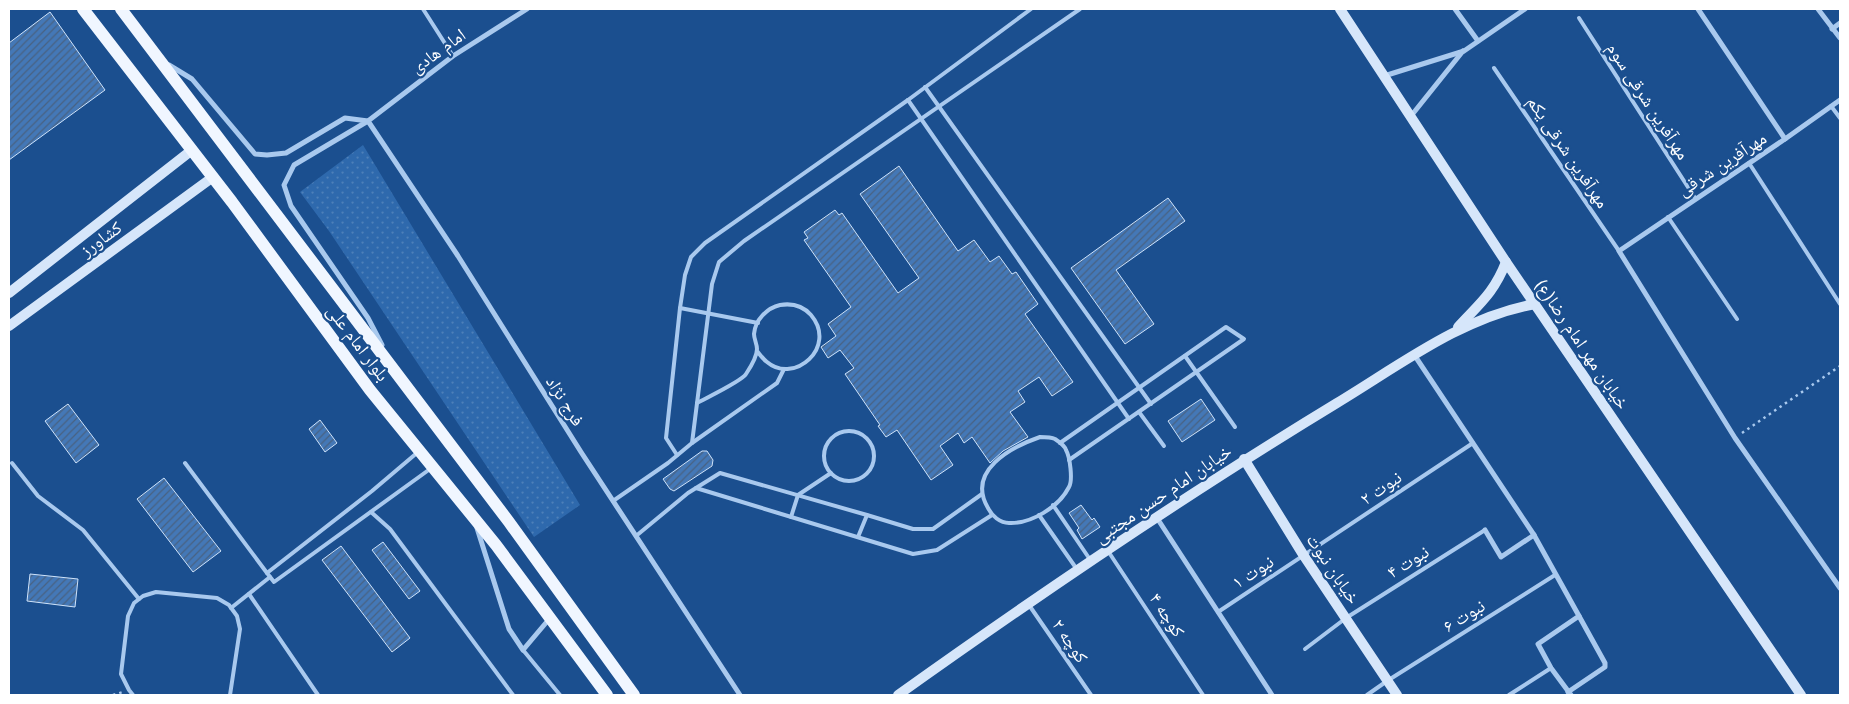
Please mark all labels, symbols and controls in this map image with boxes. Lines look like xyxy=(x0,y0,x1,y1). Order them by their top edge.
street label: امام هادی xyxy=(406,23,470,79)
street label: مهرآفرین شرقی سوم xyxy=(1601,38,1695,164)
street label: مهرآفرین شرقی یکم xyxy=(1522,91,1614,213)
street label: مهرآفرین شرقی xyxy=(1673,126,1771,201)
street label: کشاورز xyxy=(74,215,127,262)
street label: خیابان مهر امام رضا(ع) xyxy=(1529,274,1635,414)
street label: بلوار امام علی xyxy=(321,300,395,386)
street label: فرج نژاد xyxy=(540,371,590,431)
street label: خیابان امام حسن مجتبی xyxy=(1090,439,1236,549)
street label: نبوت ۲ xyxy=(1356,465,1406,510)
street label: خیابان نبوت xyxy=(1302,529,1365,608)
street label: نبوت ۴ xyxy=(1382,540,1433,583)
street label: نبوت ۱ xyxy=(1227,550,1278,594)
street label: کوچه ۴ xyxy=(1145,588,1190,642)
street label: نبوت ۶ xyxy=(1438,594,1489,637)
street label: کوچه ۲ xyxy=(1047,614,1094,668)

